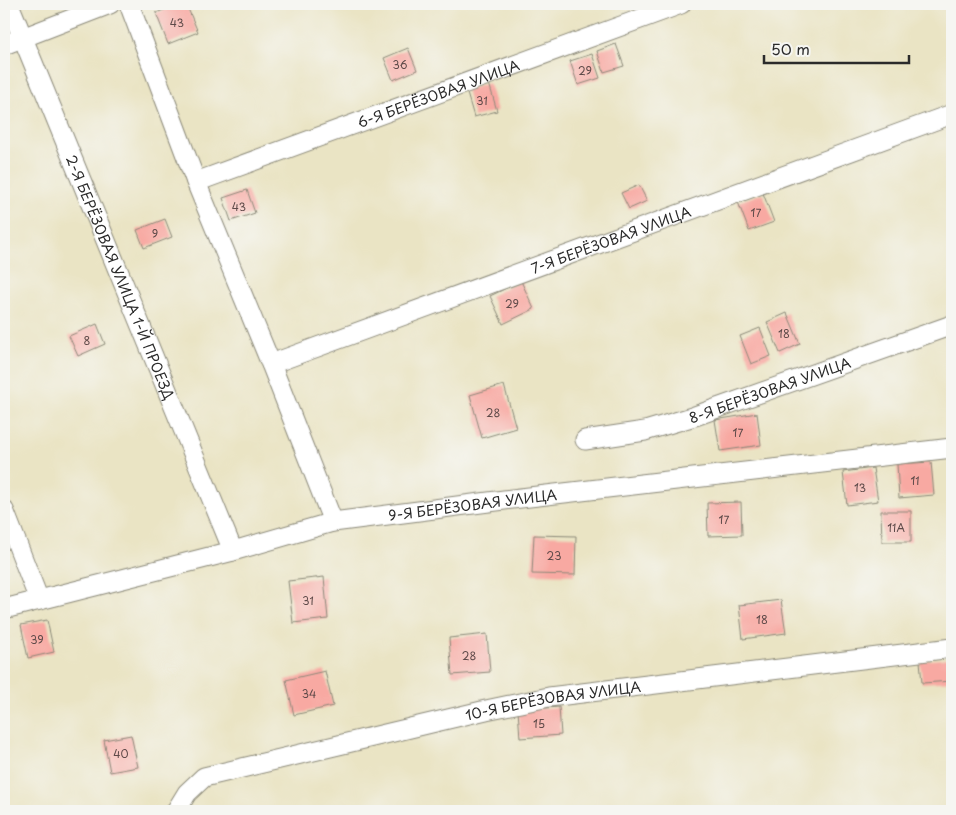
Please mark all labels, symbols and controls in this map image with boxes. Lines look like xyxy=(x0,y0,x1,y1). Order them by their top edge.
house number: 43 xyxy=(170,14,184,31)
scale bar xyxy=(764,32,908,64)
text: 50 m xyxy=(771,37,810,60)
street label: 6-Я БЕРЁЗОВАЯ УЛИЦА xyxy=(354,54,522,132)
house number: 36 xyxy=(393,56,408,73)
house number: 29 xyxy=(578,62,592,79)
house number: 31 xyxy=(476,92,488,109)
street label: 2-Я БЕРЁЗОВАЯ УЛИЦА 1-Й ПРОЕЗД xyxy=(61,152,180,403)
house number: 43 xyxy=(232,198,246,215)
street label: 7-Я БЕРЁЗОВАЯ УЛИЦА xyxy=(528,200,694,278)
house number: 17 xyxy=(751,204,762,221)
house number: 9 xyxy=(152,225,158,242)
house number: 29 xyxy=(505,295,519,312)
house number: 18 xyxy=(778,325,790,342)
house number: 8 xyxy=(84,332,91,349)
street label: 8-Я БЕРЁЗОВАЯ УЛИЦА xyxy=(686,351,854,428)
house number: 28 xyxy=(486,404,500,421)
house number: 17 xyxy=(733,424,744,441)
house number: 11 xyxy=(910,472,920,489)
house number: 13 xyxy=(854,479,866,496)
street label: 9-Я БЕРЁЗОВАЯ УЛИЦА xyxy=(387,483,558,525)
house number: 17 xyxy=(719,511,730,528)
house number: 11А xyxy=(887,519,905,536)
house number: 23 xyxy=(547,547,561,564)
house number: 31 xyxy=(302,592,314,609)
house number: 18 xyxy=(756,611,768,628)
house number: 39 xyxy=(30,631,44,648)
house number: 28 xyxy=(462,647,476,664)
street label: 10-Я БЕРЁЗОВАЯ УЛИЦА xyxy=(463,675,642,725)
house number: 34 xyxy=(302,685,316,702)
house number: 15 xyxy=(533,715,545,732)
house number: 40 xyxy=(113,745,129,762)

